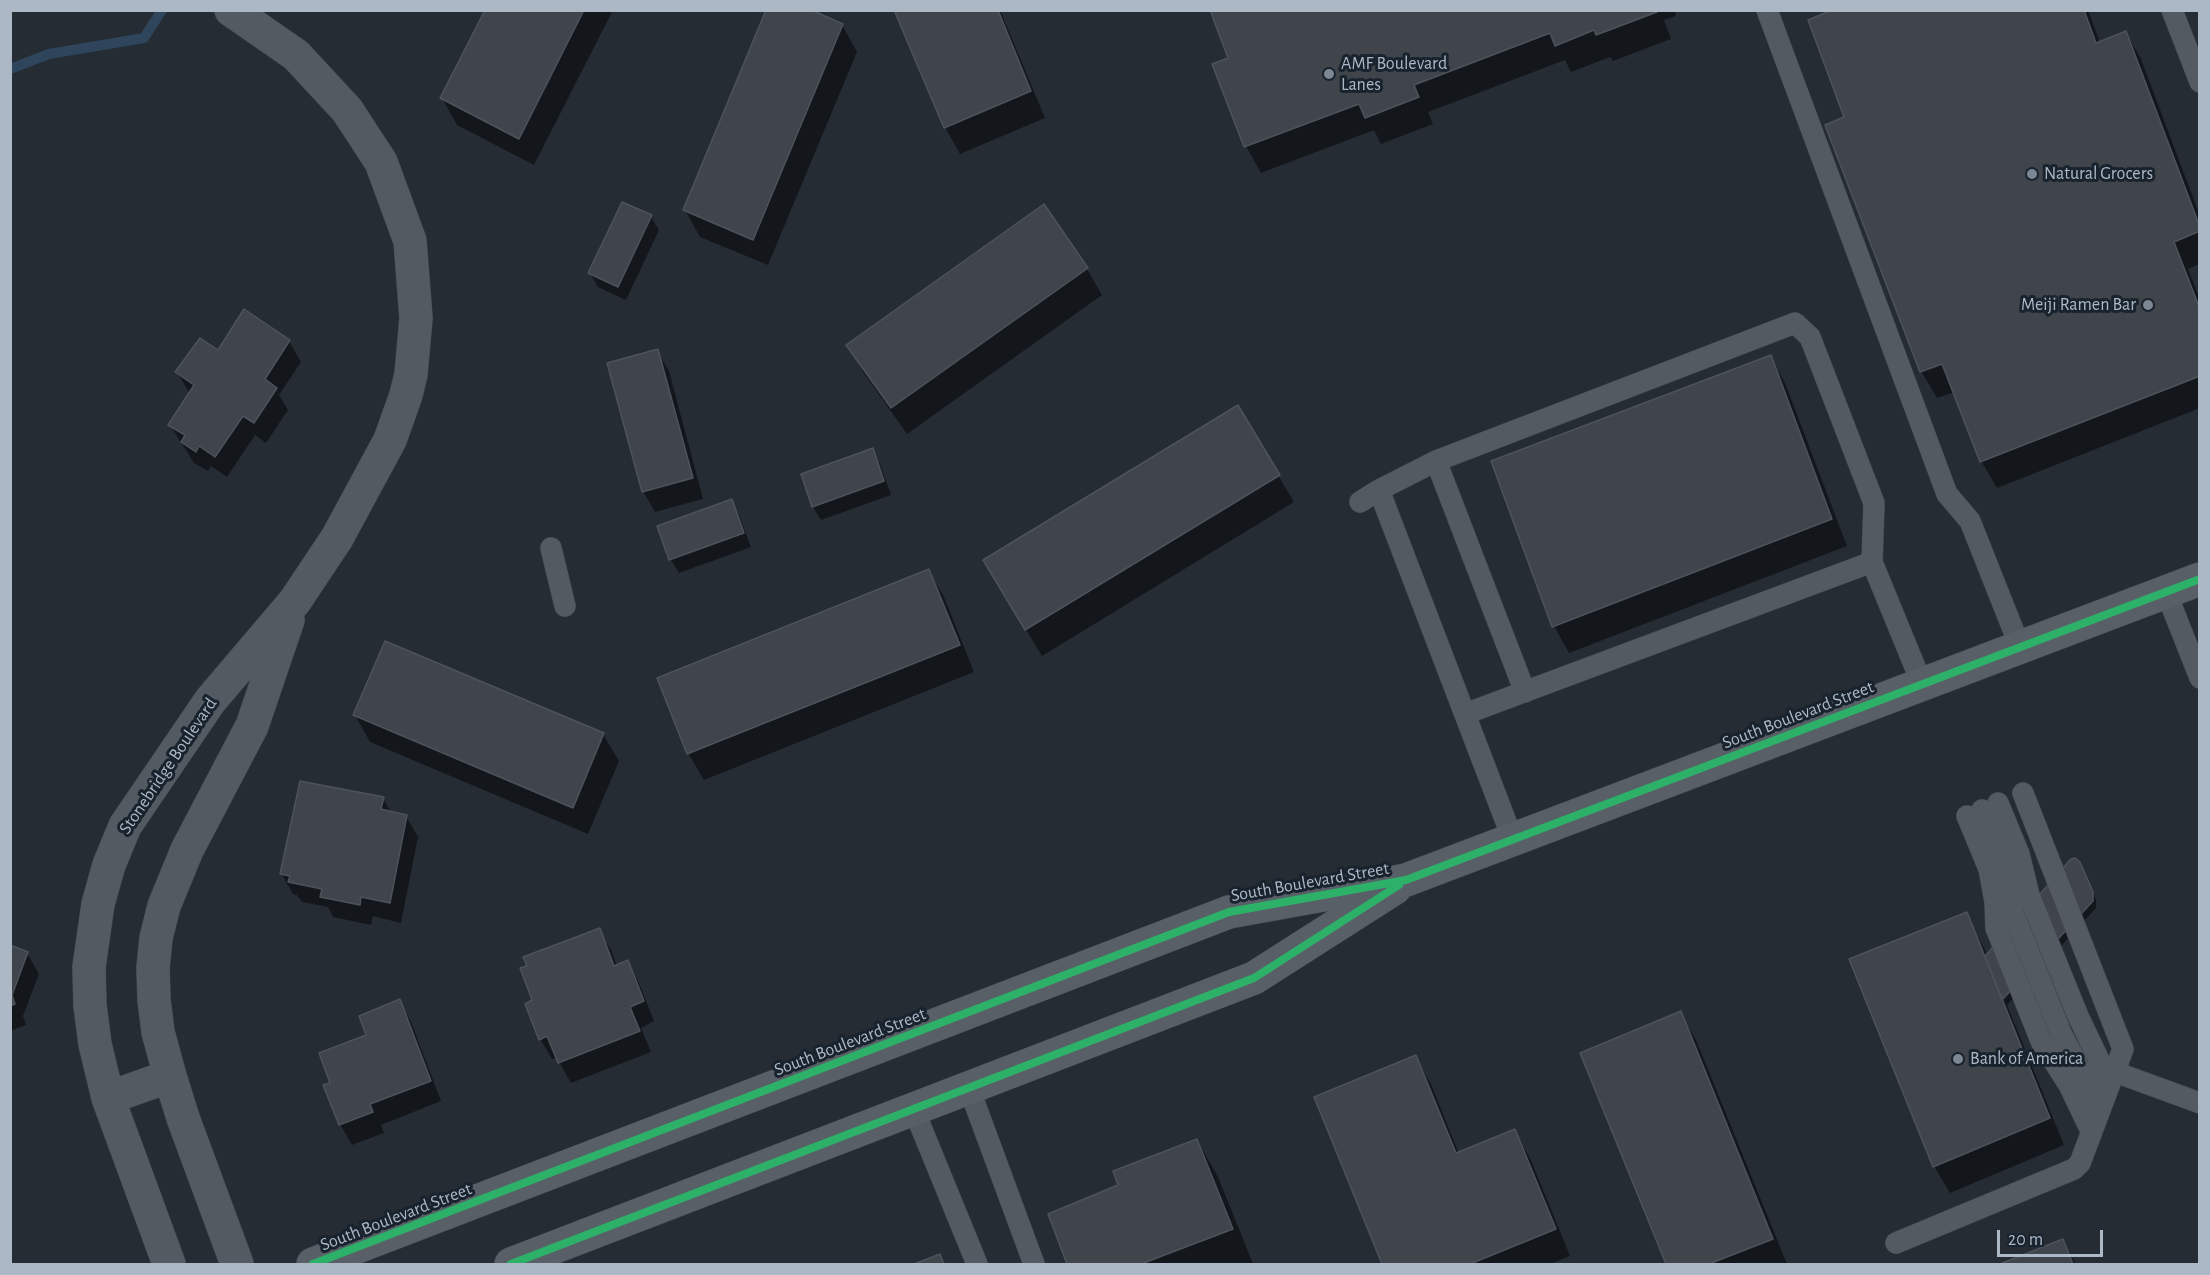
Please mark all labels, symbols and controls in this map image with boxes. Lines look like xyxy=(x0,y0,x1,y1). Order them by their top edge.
place label: AMF Boulevard Lanes xyxy=(1341,53,1447,96)
marker: AMF Boulevard Lanes xyxy=(1322,67,1336,81)
place label: Natural Grocers xyxy=(2044,163,2153,185)
marker: Natural Grocers xyxy=(2025,167,2039,181)
place label: Meiji Ramen Bar xyxy=(2021,294,2136,316)
marker: Meiji Ramen Bar xyxy=(2141,298,2155,312)
street label: South Boulevard Street xyxy=(1719,676,1877,754)
street label: Stonebridge Boulevard xyxy=(114,694,222,838)
street label: South Boulevard Street xyxy=(1229,857,1391,907)
street label: South Boulevard Street xyxy=(771,1003,929,1081)
place label: Bank of America xyxy=(1970,1048,2083,1070)
marker: Bank of America xyxy=(1951,1052,1965,1066)
street label: South Boulevard Street xyxy=(317,1178,475,1256)
scale bar xyxy=(2000,1218,2106,1256)
text: 20 m xyxy=(2008,1231,2043,1249)

